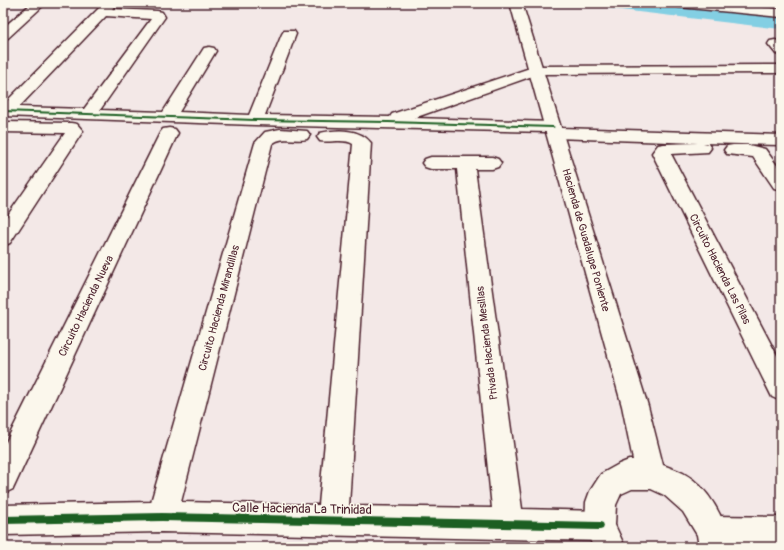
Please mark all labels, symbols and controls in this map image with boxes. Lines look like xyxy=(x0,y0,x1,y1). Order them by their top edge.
street label: Hacienda de Guadalupe Poniente xyxy=(559,167,613,314)
street label: Circuito Hacienda Las Pilas xyxy=(687,212,753,326)
street label: Circuito Hacienda Mirandillas xyxy=(196,244,242,372)
street label: Circuito Hacienda Nueva xyxy=(56,253,116,359)
street label: Privada Hacienda Mesillas xyxy=(474,285,500,401)
street label: Calle Hacienda La Trinidad xyxy=(232,500,372,518)

